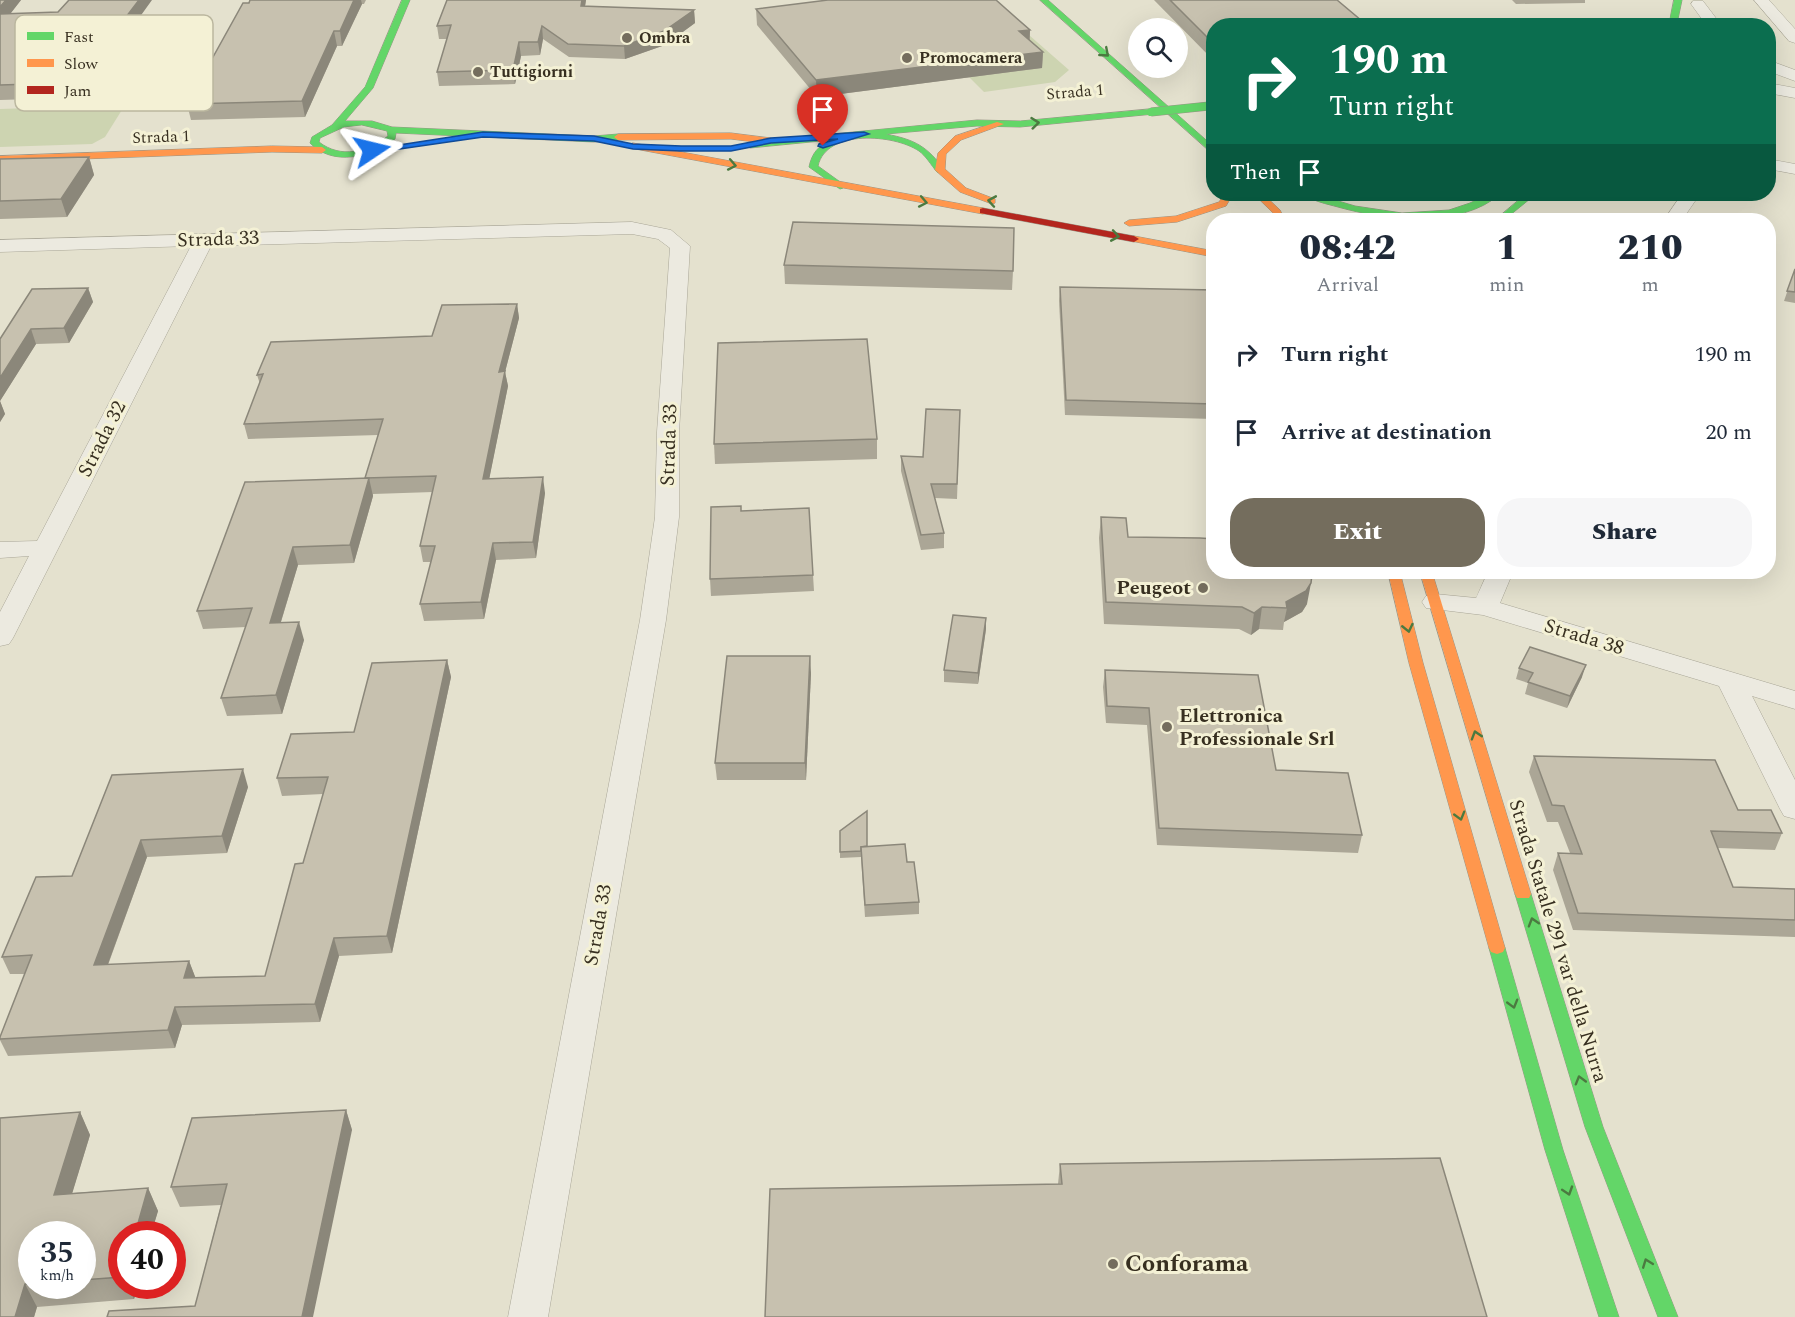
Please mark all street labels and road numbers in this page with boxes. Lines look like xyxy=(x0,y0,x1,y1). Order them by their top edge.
street label: Strada 1 xyxy=(1045,78,1105,106)
street label: Strada 1 xyxy=(132,124,190,150)
street label: Strada 33 xyxy=(177,223,259,255)
street label: Strada 32 xyxy=(70,396,134,482)
street label: Strada 33 xyxy=(653,404,685,486)
street label: Strada 38 xyxy=(1540,611,1628,663)
street label: Strada Statale 291 var della Nurra xyxy=(1501,796,1615,1087)
street label: Strada 33 xyxy=(576,882,620,968)

